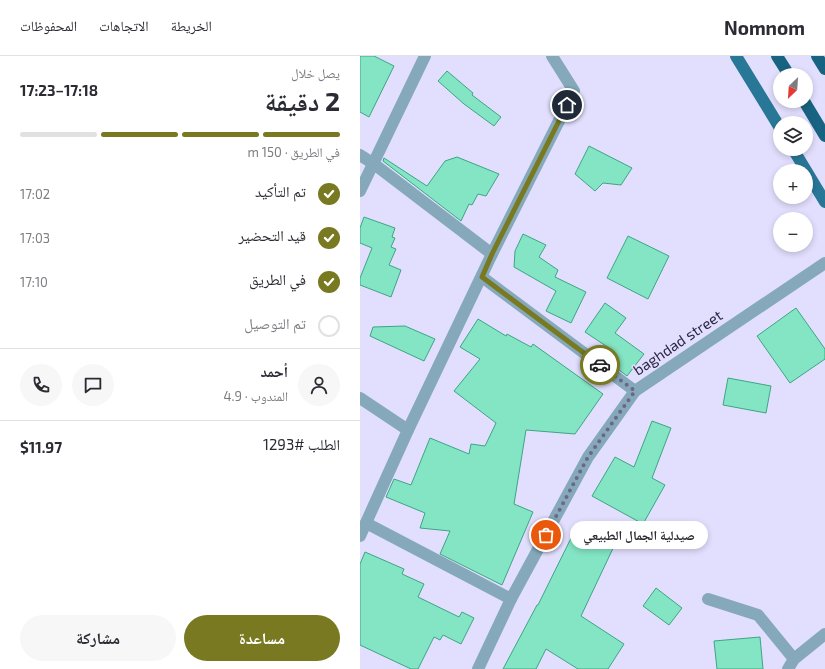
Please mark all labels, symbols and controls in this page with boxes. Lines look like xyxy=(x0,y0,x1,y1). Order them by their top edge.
text: Nomnom xyxy=(724,16,805,39)
text: المحفوظات xyxy=(20,17,77,34)
text: الاتجاهات xyxy=(99,17,149,34)
text: الخريطة xyxy=(171,17,212,34)
text: يصل خلال xyxy=(291,65,340,81)
north arrow xyxy=(773,68,813,108)
map controls xyxy=(773,68,813,252)
text: 17:18–17:23 xyxy=(20,81,98,99)
text: 2 دقيقة xyxy=(265,85,340,116)
pin xyxy=(550,88,584,122)
icon: home xyxy=(556,94,578,116)
button: layers xyxy=(773,116,813,156)
text: في الطريق · 150 m xyxy=(247,144,340,160)
button: + xyxy=(773,164,813,204)
text: تم التأكيد xyxy=(255,182,306,200)
icon: check xyxy=(318,183,340,205)
text: 17:02 xyxy=(20,186,50,202)
button: − xyxy=(773,212,813,252)
text: قيد التحضير xyxy=(239,226,306,244)
icon: check xyxy=(318,227,340,249)
text: 17:03 xyxy=(20,230,50,246)
text: في الطريق xyxy=(249,270,306,288)
icon: check xyxy=(318,271,340,293)
text: 17:10 xyxy=(20,274,48,290)
street label: baghdad street xyxy=(629,306,726,379)
text: تم التوصيل xyxy=(244,314,306,332)
courier xyxy=(580,345,620,385)
icon: car xyxy=(589,354,611,376)
text: أحمد xyxy=(261,362,288,380)
button: phone xyxy=(20,364,62,406)
button: chat xyxy=(72,364,114,406)
button: person xyxy=(298,364,340,406)
text: المندوب · 4.9 xyxy=(223,388,288,404)
text: الطلب #1293 xyxy=(263,435,340,453)
text: $11.97 xyxy=(20,438,62,456)
pin xyxy=(529,518,563,552)
callout: صيدلية الجمال الطبيعي xyxy=(570,521,708,549)
icon: bag xyxy=(535,524,557,546)
text: صيدلية الجمال الطبيعي xyxy=(583,527,695,543)
button: مشاركة xyxy=(20,615,176,661)
button: مساعدة xyxy=(184,615,340,661)

